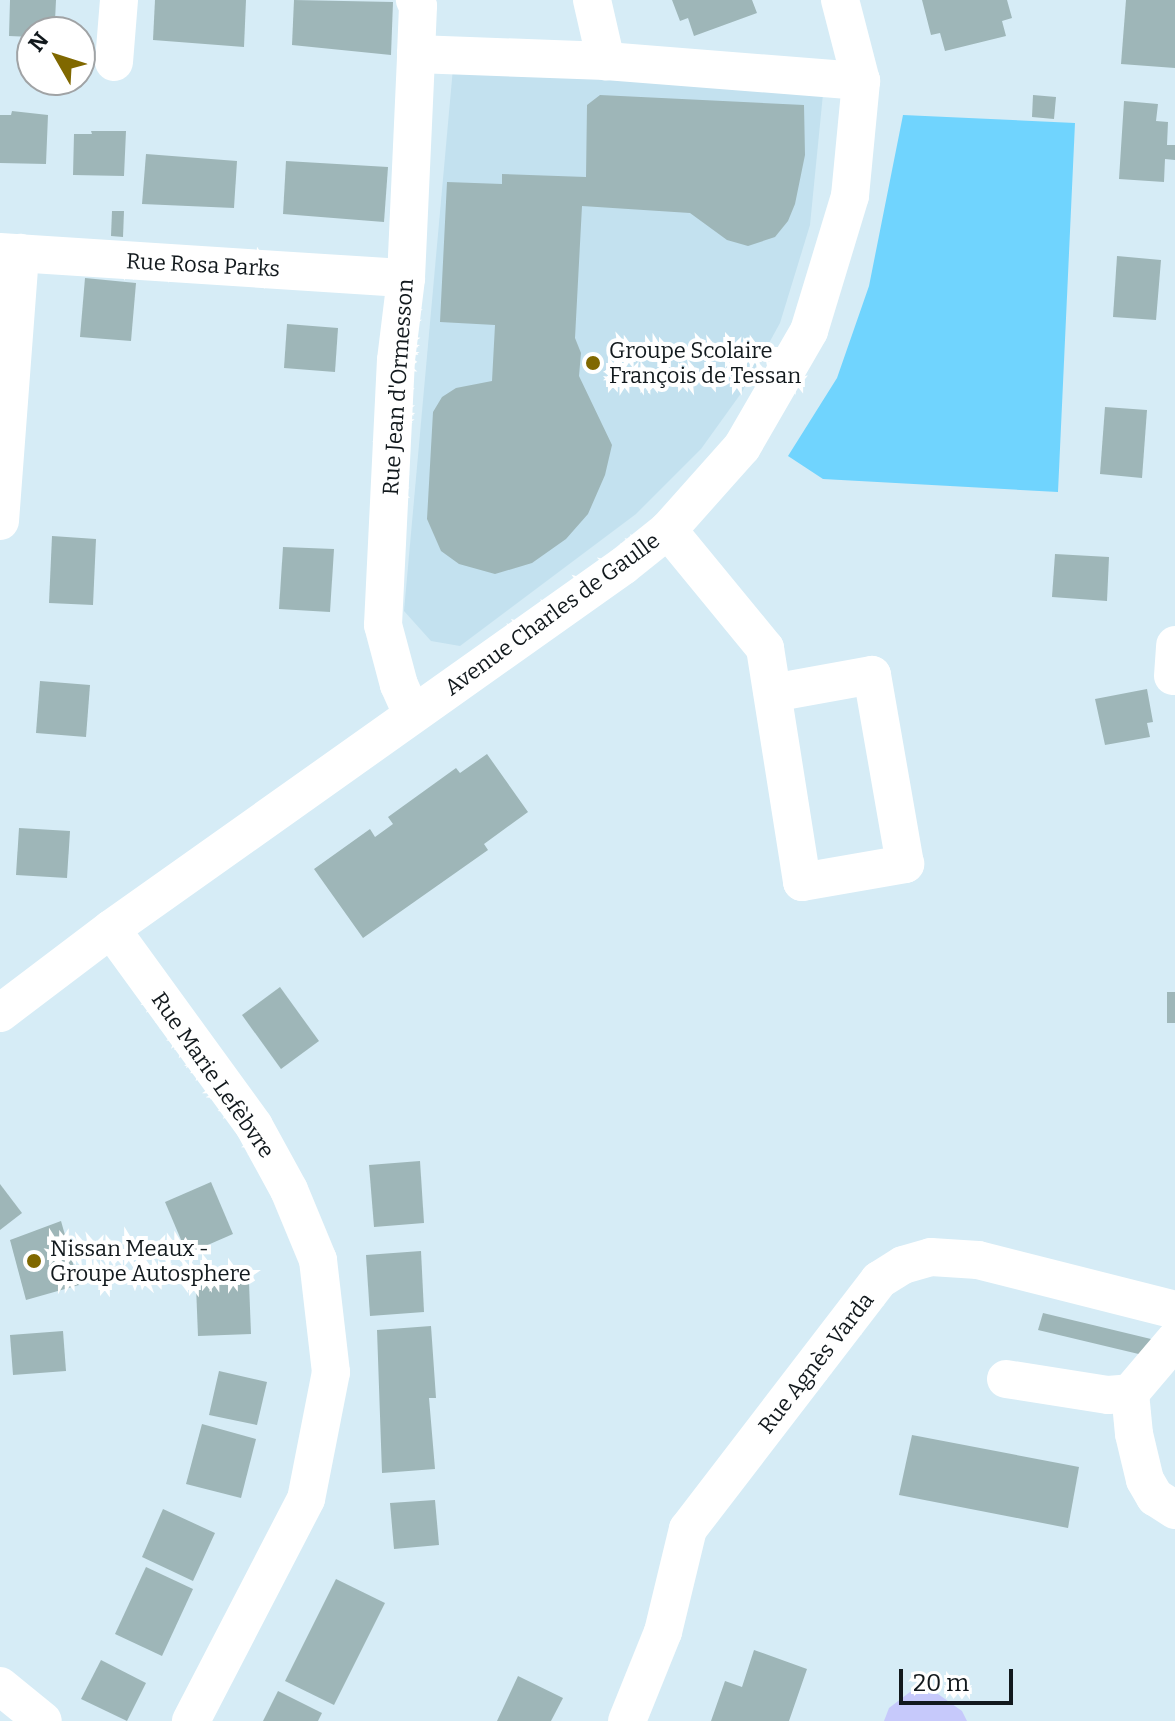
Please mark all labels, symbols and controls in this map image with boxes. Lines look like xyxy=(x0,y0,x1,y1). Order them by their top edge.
north arrow xyxy=(16,16,96,96)
text: N xyxy=(23,27,54,57)
street label: Rue Rosa Parks xyxy=(125,248,281,282)
street label: Rue Jean d'Ormesson xyxy=(377,278,419,496)
place label: Groupe Scolaire François de Tessan xyxy=(609,337,801,388)
marker: Groupe Scolaire François de Tessan xyxy=(584,354,602,372)
street label: Avenue Charles de Gaulle xyxy=(439,527,665,701)
street label: Rue Marie Lefèbvre xyxy=(146,987,280,1163)
place label: Nissan Meaux - Groupe Autosphere xyxy=(50,1235,251,1286)
marker: Nissan Meaux - Groupe Autosphere xyxy=(25,1252,43,1270)
street label: Rue Agnès Varda xyxy=(753,1287,879,1439)
scale bar xyxy=(903,1653,1017,1703)
text: 20 m xyxy=(913,1669,969,1697)

